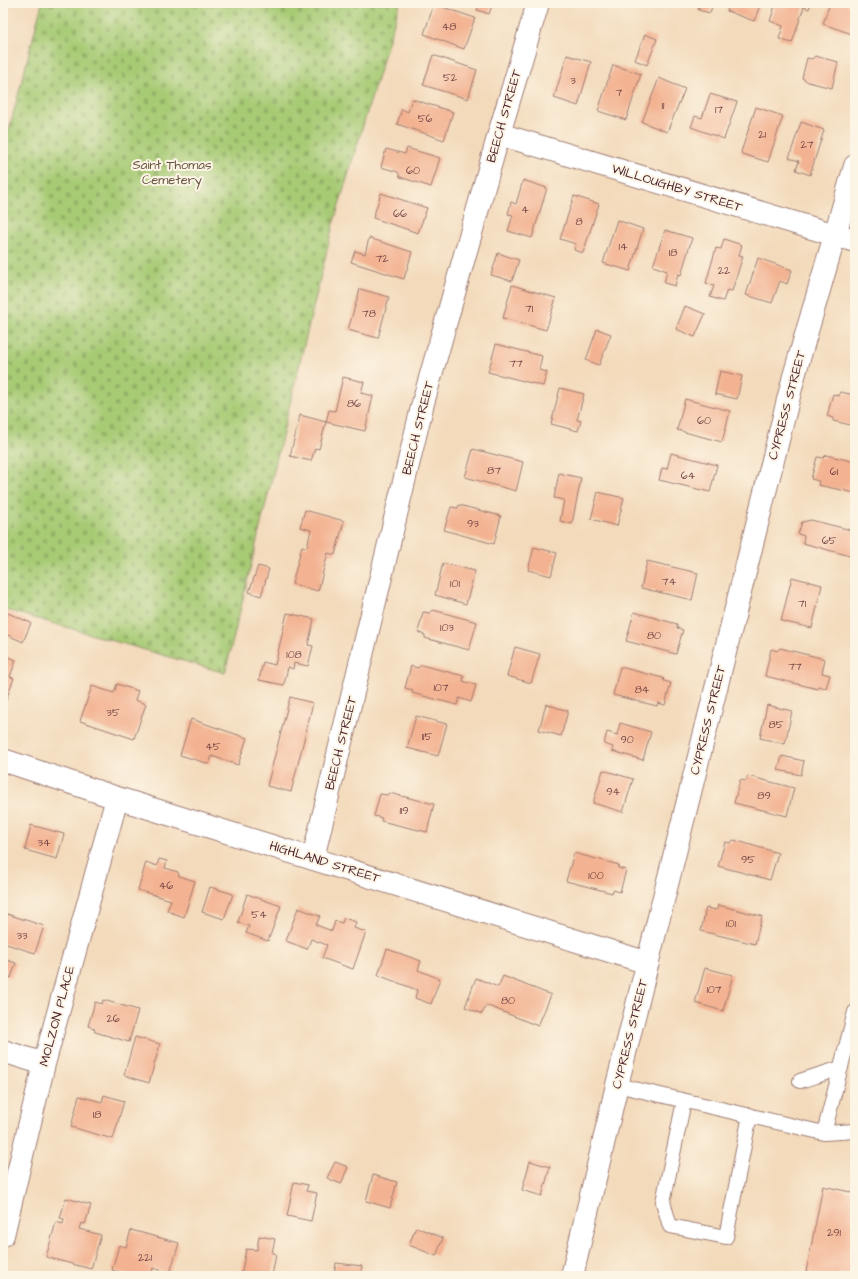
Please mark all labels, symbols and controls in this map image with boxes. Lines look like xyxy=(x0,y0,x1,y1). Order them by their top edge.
house number: 48 xyxy=(442,19,456,34)
street label: BEECH STREET xyxy=(482,66,526,165)
house number: 52 xyxy=(443,70,458,85)
house number: 3 xyxy=(570,73,576,88)
house number: 7 xyxy=(616,85,623,100)
house number: 11 xyxy=(662,98,665,113)
house number: 17 xyxy=(715,102,723,117)
house number: 56 xyxy=(418,111,432,126)
house number: 21 xyxy=(758,127,766,142)
house number: 27 xyxy=(800,137,814,152)
park label: Saint Thomas Cemetery xyxy=(132,156,212,190)
street label: WILLOUGHBY STREET xyxy=(609,160,745,217)
house number: 60 xyxy=(406,163,420,178)
house number: 4 xyxy=(521,202,529,217)
house number: 66 xyxy=(393,206,407,221)
house number: 8 xyxy=(575,214,583,229)
house number: 14 xyxy=(619,239,628,254)
house number: 18 xyxy=(669,245,677,260)
house number: 72 xyxy=(375,251,389,266)
house number: 22 xyxy=(718,263,731,278)
house number: 71 xyxy=(525,301,534,316)
house number: 78 xyxy=(362,306,376,321)
street label: CYPRESS STREET xyxy=(764,347,810,462)
house number: 77 xyxy=(509,356,523,371)
street label: BEECH STREET xyxy=(398,378,439,477)
house number: 86 xyxy=(347,396,361,411)
house number: 60 xyxy=(697,413,711,428)
house number: 87 xyxy=(487,463,501,478)
house number: 61 xyxy=(830,464,839,479)
house number: 64 xyxy=(681,468,696,483)
house number: 93 xyxy=(467,516,479,531)
house number: 65 xyxy=(822,533,837,548)
house number: 74 xyxy=(662,574,677,589)
house number: 101 xyxy=(450,576,460,591)
house number: 71 xyxy=(798,596,807,611)
house number: 103 xyxy=(440,620,454,635)
house number: 80 xyxy=(647,628,661,643)
house number: 108 xyxy=(286,647,302,662)
house number: 77 xyxy=(788,659,802,674)
street label: CYPRESS STREET xyxy=(686,662,731,777)
house number: 107 xyxy=(433,680,449,695)
house number: 84 xyxy=(635,682,650,697)
street label: BEECH STREET xyxy=(321,693,362,792)
house number: 35 xyxy=(106,705,120,720)
house number: 85 xyxy=(769,717,784,732)
house number: 115 xyxy=(422,729,433,744)
house number: 90 xyxy=(620,732,634,747)
house number: 45 xyxy=(205,739,221,754)
house number: 94 xyxy=(606,784,620,799)
house number: 89 xyxy=(757,788,771,803)
house number: 119 xyxy=(399,803,409,818)
house number: 34 xyxy=(37,835,51,850)
street label: HIGHLAND STREET xyxy=(267,837,383,888)
house number: 95 xyxy=(741,852,755,867)
house number: 100 xyxy=(588,868,604,883)
house number: 46 xyxy=(159,878,173,893)
house number: 54 xyxy=(251,907,267,922)
house number: 101 xyxy=(726,916,736,931)
house number: 33 xyxy=(16,928,28,943)
street label: MOLZON PLACE xyxy=(35,964,79,1068)
street label: CYPRESS STREET xyxy=(608,976,653,1091)
house number: 107 xyxy=(706,982,722,997)
house number: 80 xyxy=(501,993,515,1008)
house number: 26 xyxy=(106,1011,120,1026)
house number: 18 xyxy=(93,1107,101,1122)
house number: 291 xyxy=(827,1225,842,1240)
house number: 221 xyxy=(138,1250,153,1265)

